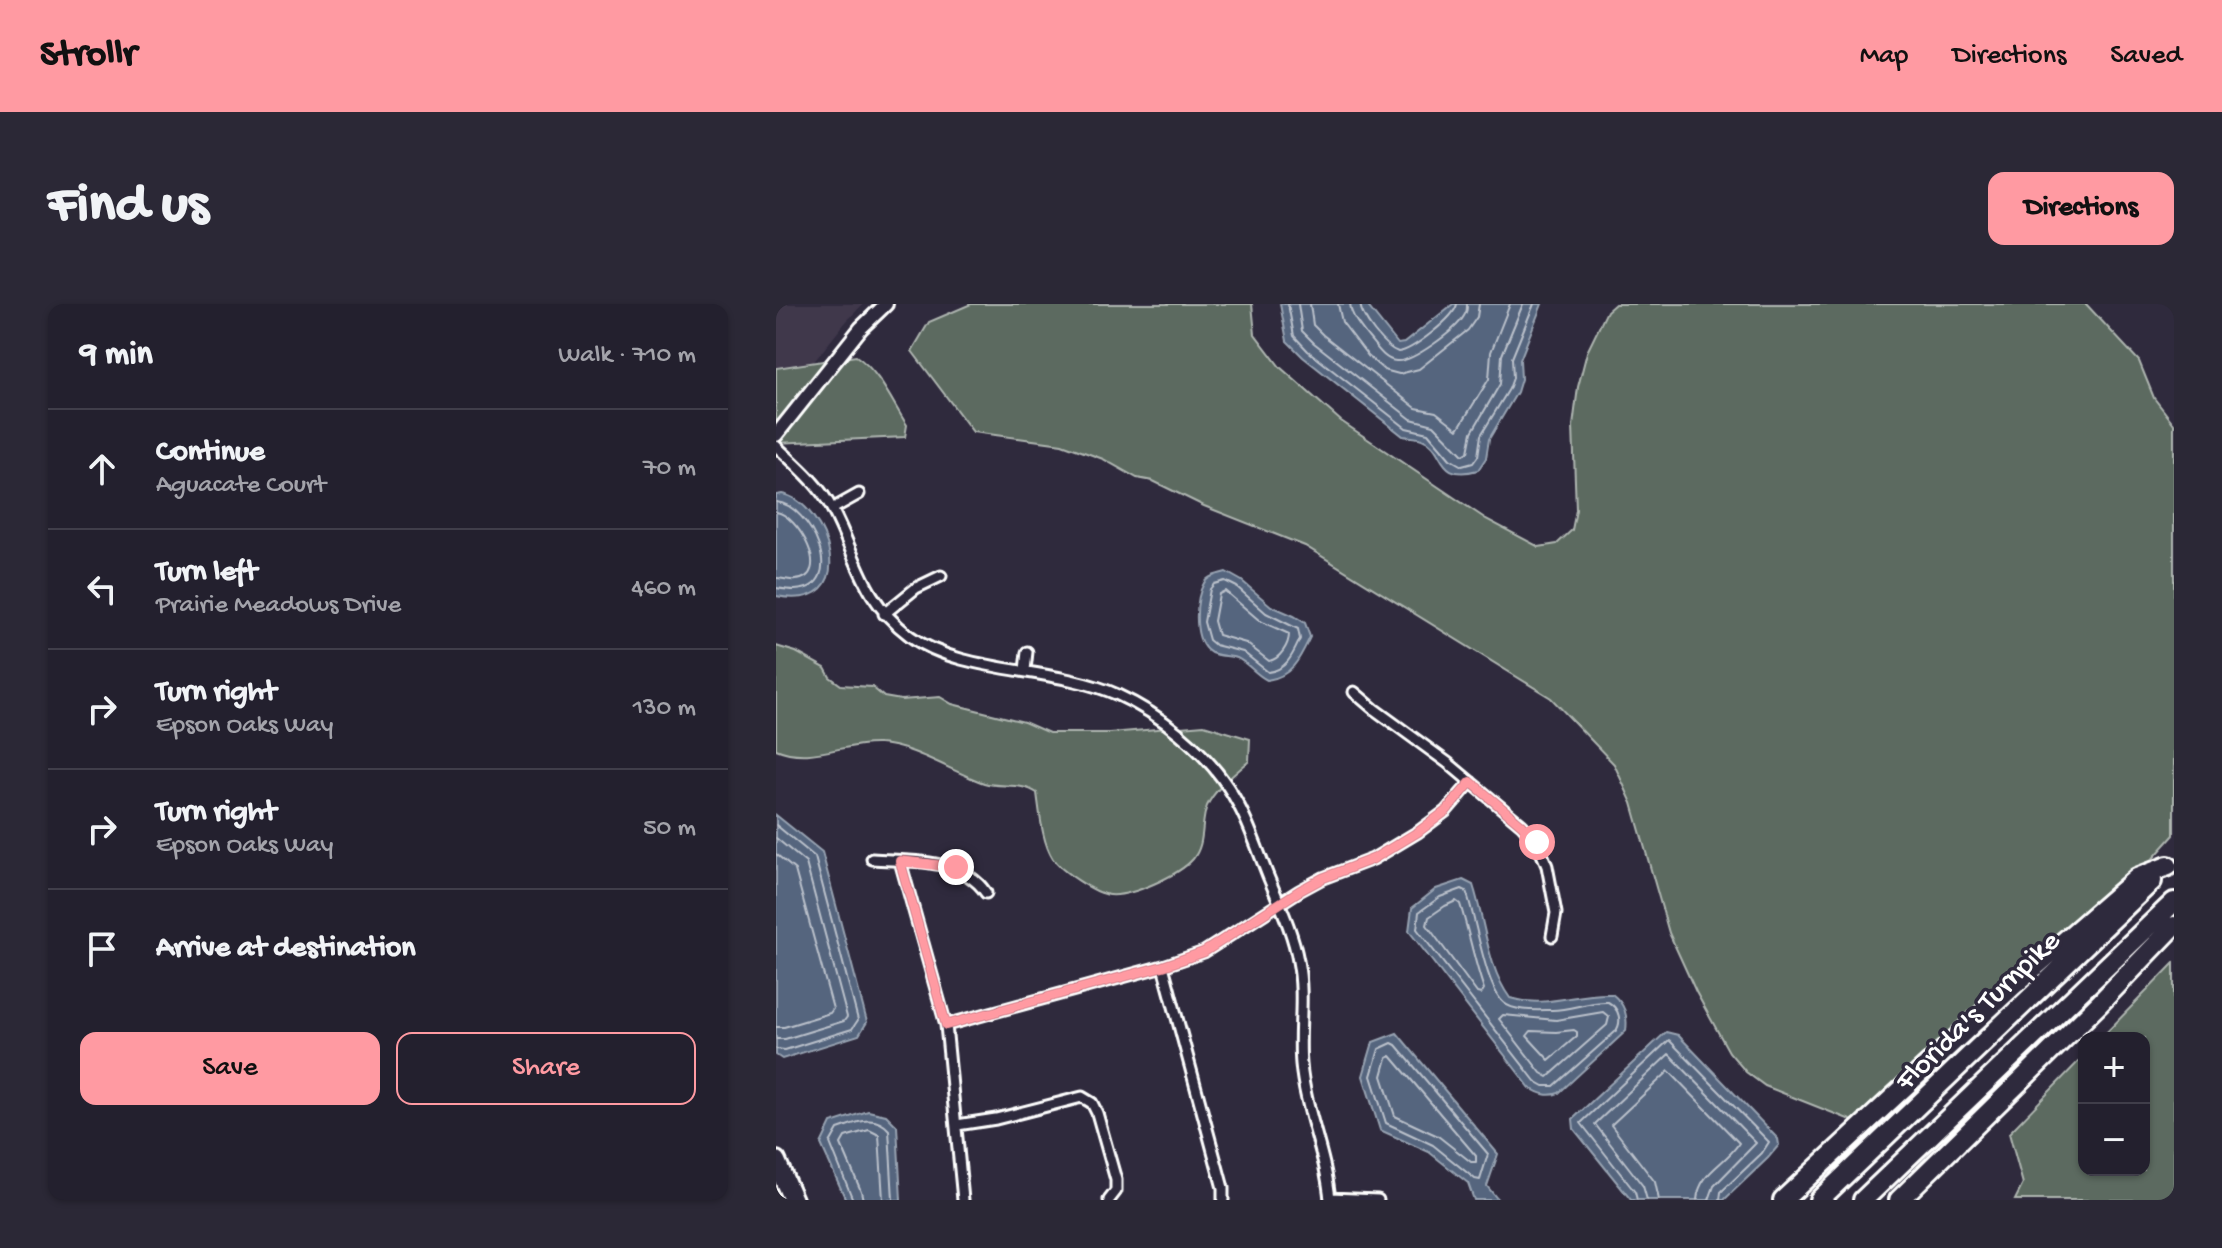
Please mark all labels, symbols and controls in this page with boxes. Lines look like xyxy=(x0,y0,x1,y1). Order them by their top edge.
text: Strollr xyxy=(40,34,137,78)
text: Map xyxy=(1860,40,1908,73)
text: Directions xyxy=(1952,40,2066,73)
text: Saved xyxy=(2110,40,2182,73)
button: Directions xyxy=(1988,172,2174,245)
text: Find us xyxy=(48,175,208,241)
text: 9 min xyxy=(80,336,153,376)
text: Walk · 710 m xyxy=(558,341,696,372)
text: Continue xyxy=(156,436,265,471)
icon: ahead xyxy=(80,447,124,491)
text: 70 m xyxy=(643,454,696,485)
text: Aguacate Court xyxy=(156,471,326,502)
text: Turn left xyxy=(156,556,257,591)
icon: left xyxy=(80,567,124,611)
text: 460 m xyxy=(631,574,696,605)
text: Prairie Meadows Drive xyxy=(156,591,401,622)
text: Turn right xyxy=(156,676,276,711)
icon: right xyxy=(80,687,124,731)
text: 130 m xyxy=(633,694,696,725)
text: Epson Oaks Way xyxy=(156,711,333,742)
text: Turn right xyxy=(156,796,276,831)
icon: right xyxy=(80,807,124,851)
text: 50 m xyxy=(643,814,696,845)
route start xyxy=(1519,824,1555,860)
text: Epson Oaks Way xyxy=(156,831,333,862)
route end xyxy=(938,849,974,885)
street label: Florida's Turnpike xyxy=(1889,925,2069,1100)
icon: arrive xyxy=(80,927,124,971)
text: Arrive at destination xyxy=(156,932,416,967)
button: Save xyxy=(80,1032,380,1105)
button: Share xyxy=(396,1032,696,1105)
map controls xyxy=(2078,1032,2150,1176)
button: + xyxy=(2078,1032,2150,1104)
button: − xyxy=(2078,1104,2150,1176)

